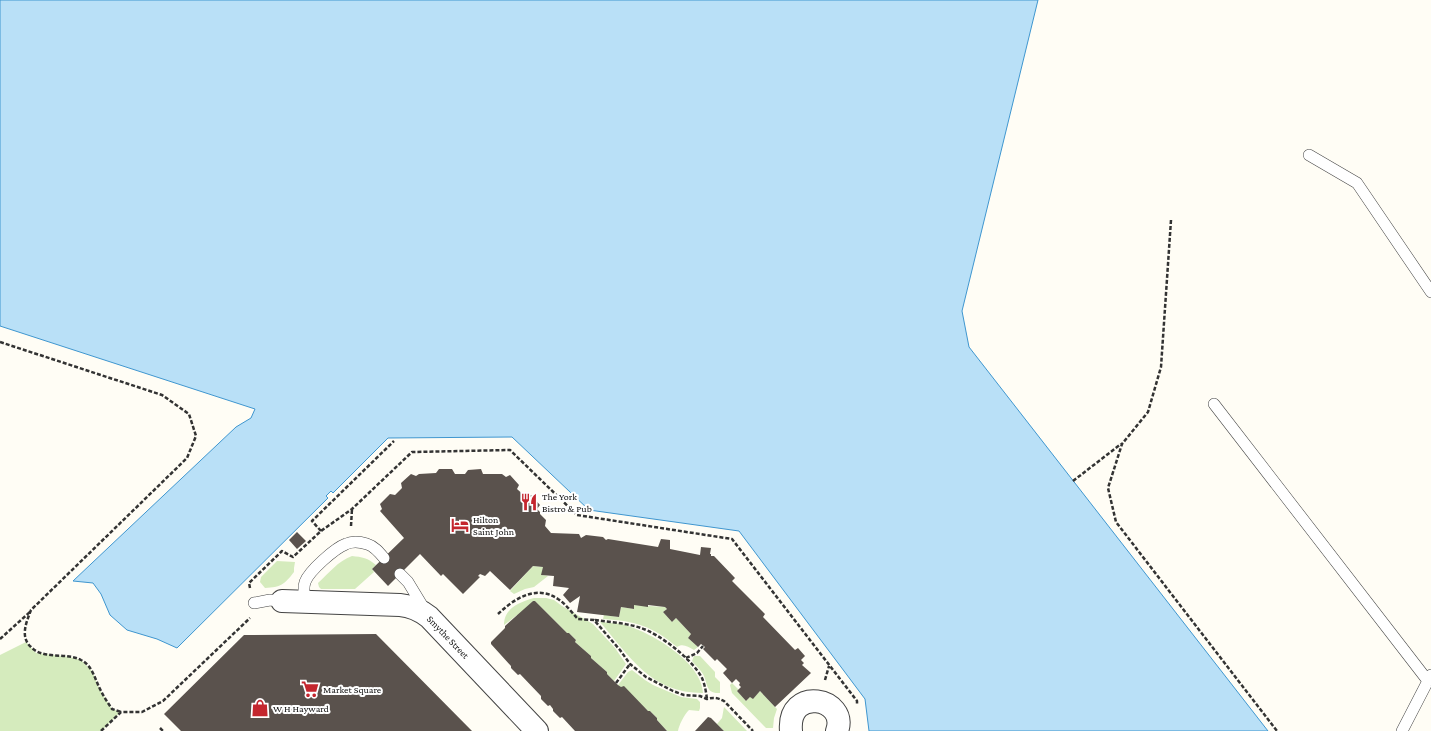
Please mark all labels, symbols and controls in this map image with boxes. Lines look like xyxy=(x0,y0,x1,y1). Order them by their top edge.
place label: The York Bistro & Pub xyxy=(542,491,592,514)
restaurant icon: The York Bistro & Pub xyxy=(519,492,539,512)
place label: Hilton Saint John xyxy=(473,514,515,537)
hotel icon: Hilton Saint John xyxy=(450,515,470,535)
street label: Smythe Street xyxy=(425,613,472,661)
supermarket icon: Market Square xyxy=(300,679,320,699)
place label: Market Square xyxy=(323,684,382,695)
shop icon: W H Hayward xyxy=(250,698,270,718)
place label: W H Hayward xyxy=(273,703,330,714)

